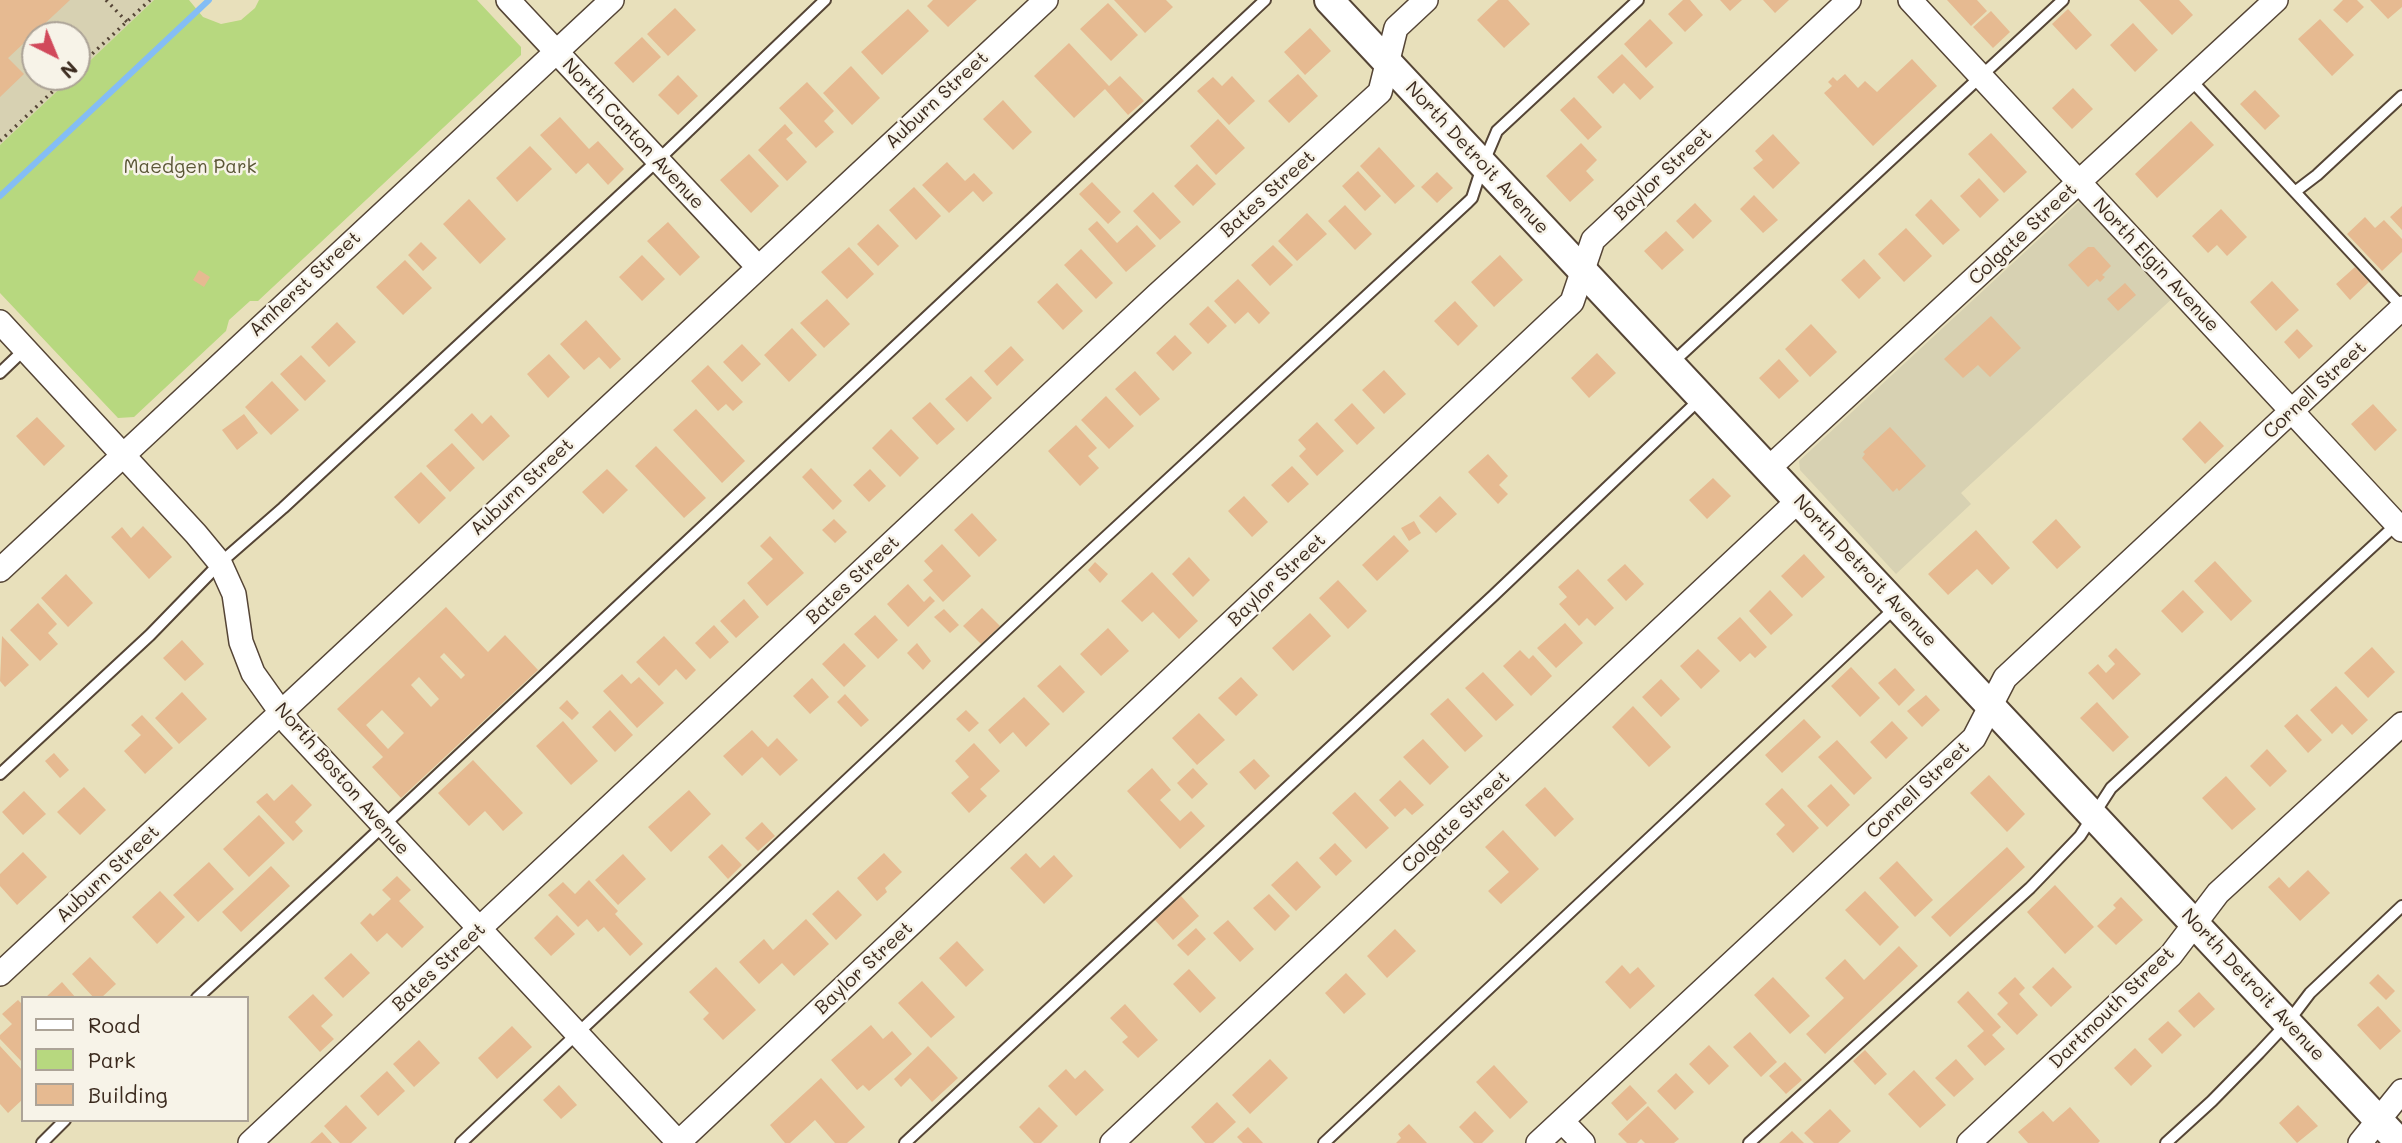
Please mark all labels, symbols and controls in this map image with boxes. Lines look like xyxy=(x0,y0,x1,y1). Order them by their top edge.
north arrow xyxy=(21,21,91,91)
street label: Auburn Street xyxy=(881,46,993,154)
street label: North Canton Avenue xyxy=(557,54,709,214)
text: N xyxy=(56,56,83,84)
street label: North Detroit Avenue xyxy=(1400,77,1554,239)
street label: Baylor Street xyxy=(1609,123,1717,225)
street label: Bates Street xyxy=(1216,146,1320,242)
park label: Maedgen Park xyxy=(123,156,257,178)
street label: Colgate Street xyxy=(1964,178,2082,290)
street label: North Elgin Avenue xyxy=(2088,193,2224,337)
street label: Amherst Street xyxy=(244,226,366,342)
street label: Cornell Street xyxy=(2259,336,2371,444)
street label: Auburn Street xyxy=(466,433,578,541)
street label: North Detroit Avenue xyxy=(1788,490,1942,652)
street label: Baylor Street xyxy=(1223,529,1331,631)
street label: Bates Street xyxy=(802,531,904,629)
street label: North Boston Avenue xyxy=(270,698,414,860)
street label: Cornell Street xyxy=(1862,736,1974,844)
street label: Colgate Street xyxy=(1397,766,1515,878)
street label: Auburn Street xyxy=(52,820,164,928)
street label: North Detroit Avenue xyxy=(2176,904,2330,1066)
street label: Baylor Street xyxy=(810,917,918,1019)
street label: Bates Street xyxy=(388,918,490,1016)
street label: Dartmouth Street xyxy=(2045,942,2179,1074)
legend xyxy=(21,996,248,1122)
text: Road xyxy=(88,1011,140,1038)
text: Park xyxy=(88,1046,136,1073)
text: Building xyxy=(88,1081,168,1108)

